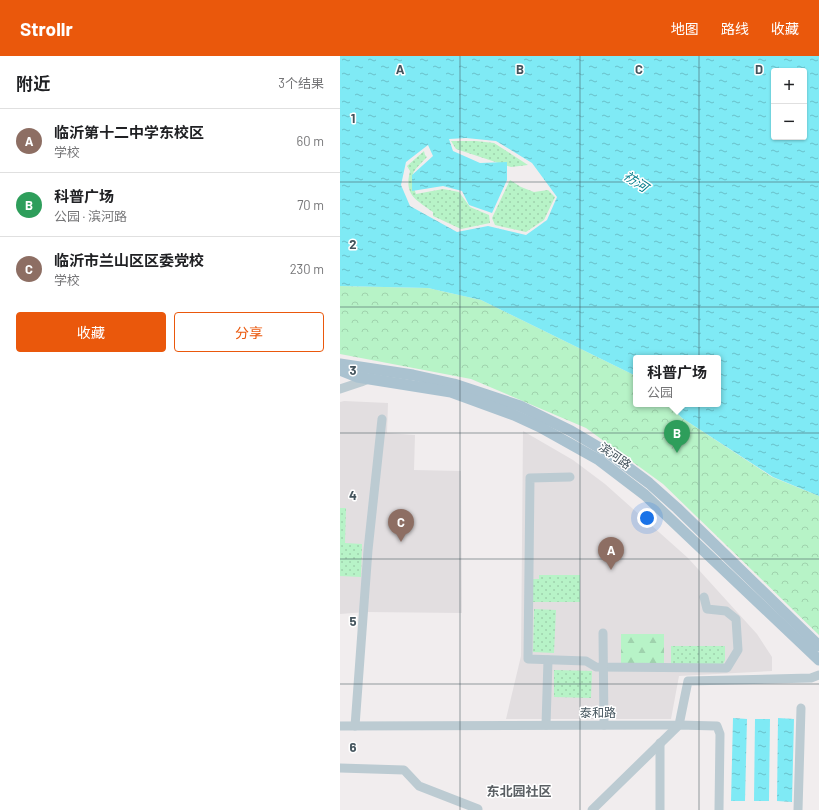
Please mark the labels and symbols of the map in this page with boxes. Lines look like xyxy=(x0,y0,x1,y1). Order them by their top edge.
text: A xyxy=(396,61,405,77)
text: B xyxy=(516,61,524,77)
text: C xyxy=(635,61,643,77)
text: D xyxy=(755,61,763,77)
text: 1 xyxy=(351,110,355,126)
water label: 祊河 xyxy=(621,167,654,197)
text: 2 xyxy=(349,236,357,252)
text: 3 xyxy=(349,362,357,378)
pin: B xyxy=(664,420,690,453)
street label: 滨河路 xyxy=(597,439,634,471)
text: 4 xyxy=(349,487,357,503)
your location xyxy=(637,508,657,528)
pin: C xyxy=(388,509,414,542)
pin: A xyxy=(598,537,624,570)
text: 5 xyxy=(349,613,357,629)
street label: 泰和路 xyxy=(580,705,616,719)
text: 6 xyxy=(350,739,357,755)
district label: 东北园社区 xyxy=(486,783,552,799)

